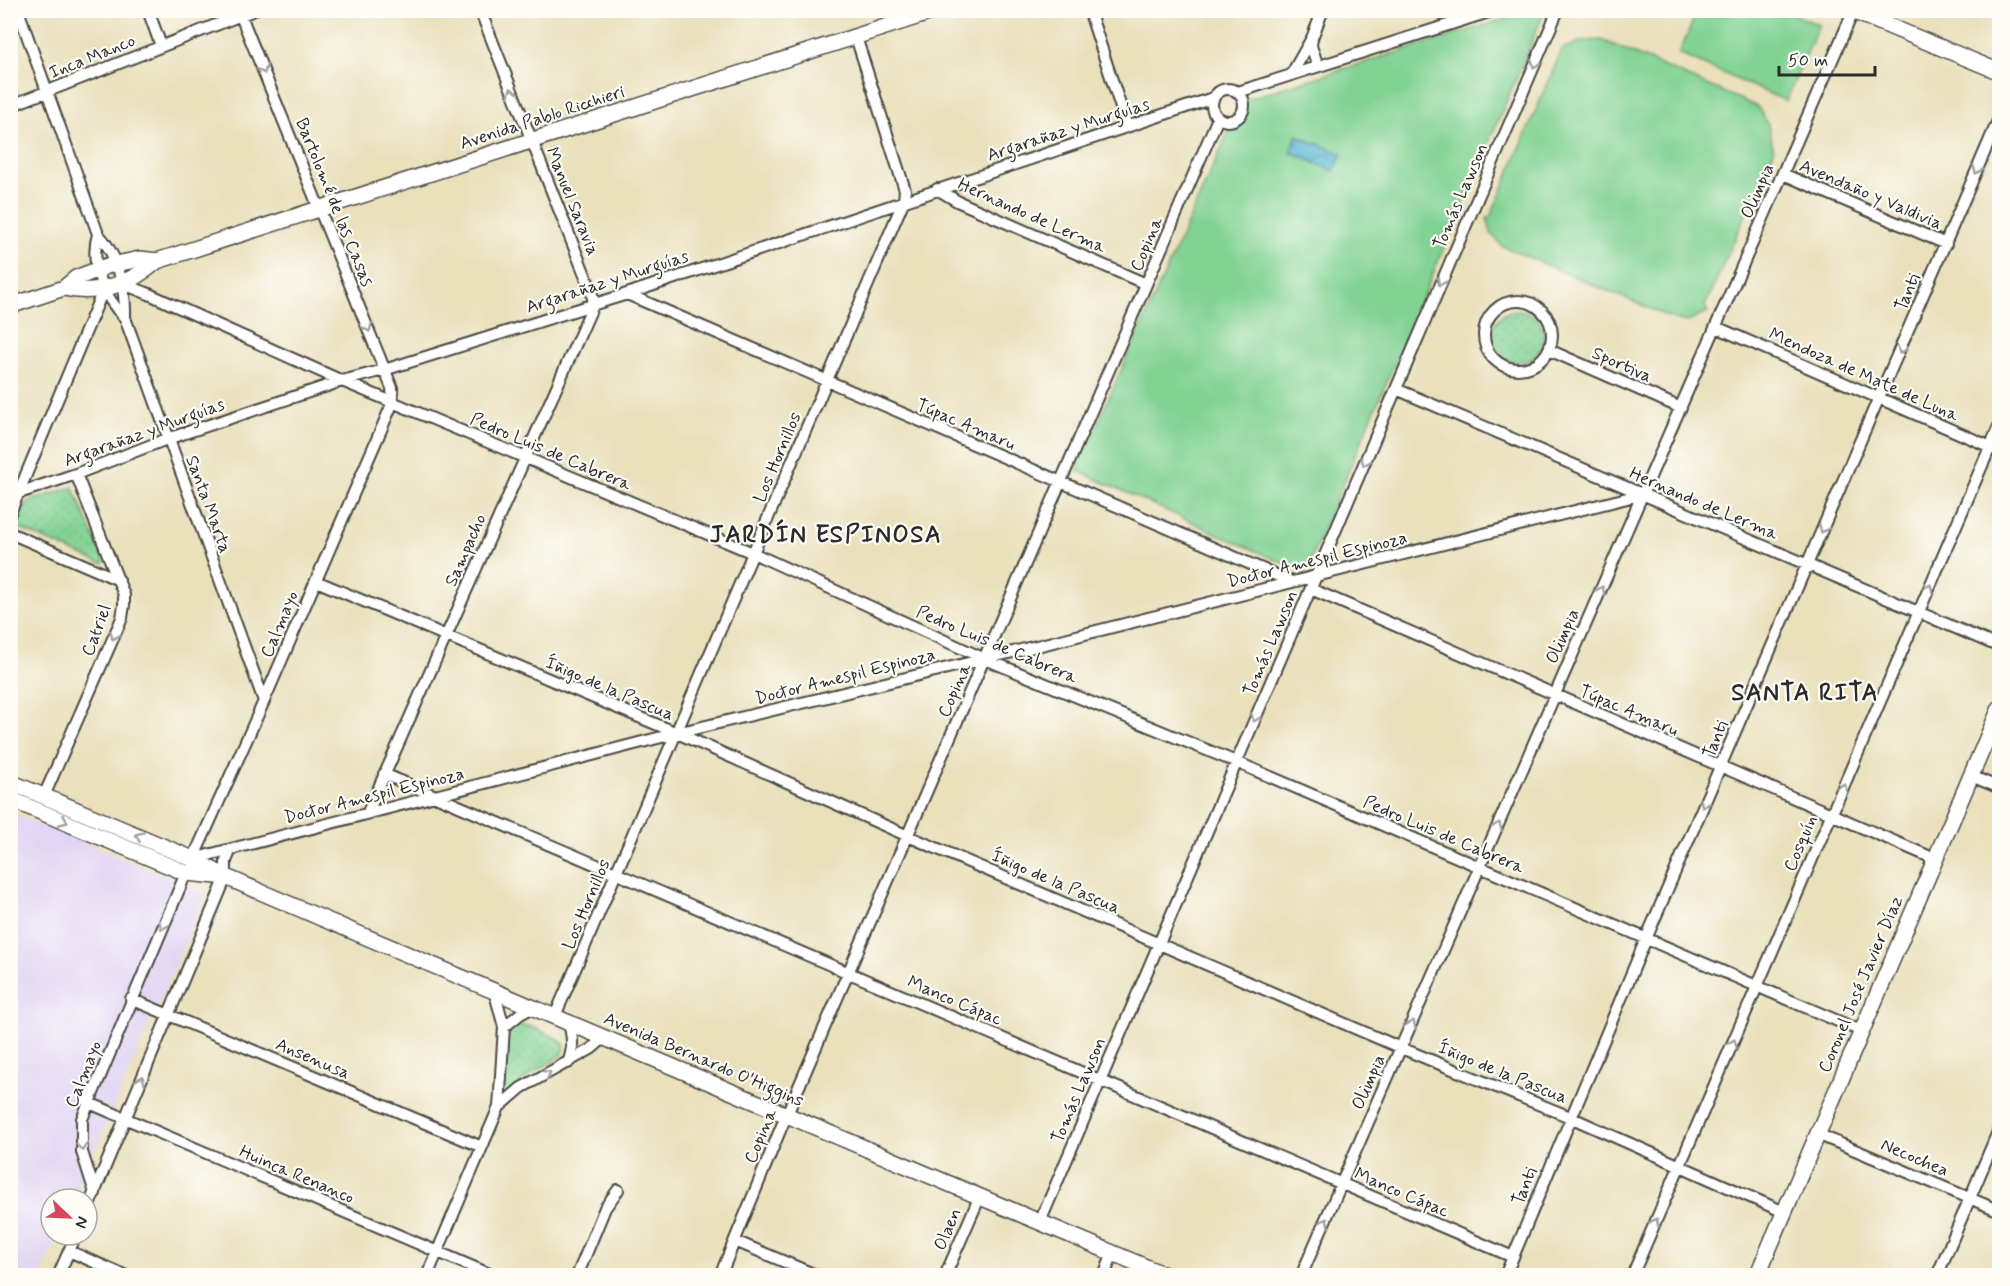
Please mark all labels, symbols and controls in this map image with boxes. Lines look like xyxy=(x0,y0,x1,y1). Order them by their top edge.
street label: Inca Manco xyxy=(46,29,139,85)
scale bar xyxy=(1779,39,1875,77)
text: 50 m xyxy=(1788,49,1828,73)
one-way arrow xyxy=(1530,58,1542,69)
one-way arrow xyxy=(256,63,268,74)
street label: Avenida Pablo Ricchieri xyxy=(457,80,628,156)
one-way arrow xyxy=(506,87,519,98)
street label: Argarañaz y Murguías xyxy=(984,92,1153,169)
street label: Bartolomé de las Casas xyxy=(289,115,379,290)
street label: Tomás Lawson xyxy=(1428,140,1494,253)
street label: Manuel Saravia xyxy=(539,144,605,259)
street label: Avendaño y Valdivia xyxy=(1796,154,1946,236)
street label: Olimpia xyxy=(1735,160,1781,223)
one-way arrow xyxy=(1972,164,1984,175)
street label: Hernando de Lerma xyxy=(954,173,1110,259)
street label: Copina xyxy=(1125,213,1169,275)
street label: Argarañaz y Murguías xyxy=(523,244,692,321)
street label: Tanti xyxy=(1889,270,1927,315)
one-way arrow xyxy=(1437,276,1449,287)
one-way arrow xyxy=(361,322,373,333)
street label: Mendoza de Mate de Luna xyxy=(1765,322,1962,428)
street label: Sportiva xyxy=(1588,341,1655,389)
one-way arrow xyxy=(1896,343,1908,354)
street label: Argarañaz y Murguías xyxy=(61,393,229,475)
street label: Túpac Amaru xyxy=(912,393,1019,457)
street label: Pedro Luis de Cabrera xyxy=(467,407,635,497)
street label: Los Hornillos xyxy=(748,409,808,506)
street label: Santa Marta xyxy=(179,452,237,557)
one-way arrow xyxy=(1360,455,1372,466)
street label: Hernando de Lerma xyxy=(1626,462,1782,546)
street label: Sampacho xyxy=(439,510,493,590)
district label: JARDÍN ESPINOSA xyxy=(710,518,942,551)
one-way arrow xyxy=(1818,522,1830,533)
street label: Doctor Amespil Espinoza xyxy=(1225,526,1410,594)
one-way arrow xyxy=(1921,584,1933,595)
one-way arrow xyxy=(1594,585,1606,596)
street label: Calmayo xyxy=(255,587,305,661)
street label: Tomás Lawson xyxy=(1238,587,1304,700)
street label: Pedro Luis de Cabrera xyxy=(913,600,1081,690)
street label: Catriel xyxy=(76,601,118,660)
street label: Olimpia xyxy=(1540,605,1586,668)
one-way arrow xyxy=(109,629,121,640)
street label: Doctor Amespil Espinoza xyxy=(753,643,938,711)
street label: Íñigo de la Pascua xyxy=(542,651,677,727)
street label: Copina xyxy=(932,659,978,721)
district label: SANTA RITA xyxy=(1731,678,1879,709)
street label: Túpac Amaru xyxy=(1575,679,1682,743)
one-way arrow xyxy=(1250,712,1262,723)
street label: Tanti xyxy=(1697,717,1735,762)
street label: Doctor Amespil Espinoza xyxy=(282,762,467,830)
one-way arrow xyxy=(1835,782,1847,793)
street label: Pedro Luis de Cabrera xyxy=(1360,790,1528,880)
one-way arrow xyxy=(1700,798,1712,809)
street label: Cosquín xyxy=(1778,812,1824,875)
one-way arrow xyxy=(58,814,69,826)
one-way arrow xyxy=(1491,821,1503,832)
one-way arrow xyxy=(135,831,146,843)
street label: Íñigo de la Pascua xyxy=(988,844,1123,920)
street label: Los Hornillos xyxy=(557,856,617,953)
street label: Coronel José Javier Díaz xyxy=(1813,892,1909,1076)
one-way arrow xyxy=(158,920,170,931)
street label: Manco Cápac xyxy=(904,970,1006,1032)
street label: Avenida Bernardo O'Higgins xyxy=(599,1007,807,1115)
one-way arrow xyxy=(1404,1019,1416,1030)
street label: Ansenusa xyxy=(272,1033,353,1085)
street label: Tomás Lawson xyxy=(1046,1034,1112,1147)
street label: Íñigo de la Pascua xyxy=(1434,1036,1571,1110)
street label: Calmayo xyxy=(60,1037,108,1111)
one-way arrow xyxy=(1725,1038,1737,1049)
street label: Olimpia xyxy=(1346,1051,1392,1114)
one-way arrow xyxy=(541,1070,551,1081)
one-way arrow xyxy=(134,1076,146,1087)
street label: Copina xyxy=(739,1105,783,1167)
street label: Necochea xyxy=(1877,1133,1952,1183)
street label: Huinca Renanco xyxy=(236,1140,358,1210)
one-way arrow xyxy=(75,1142,88,1151)
street label: Manco Cápac xyxy=(1351,1162,1453,1224)
street label: Tanti xyxy=(1507,1164,1543,1209)
north arrow xyxy=(39,1187,99,1247)
street label: Olaen xyxy=(928,1204,968,1254)
text: N xyxy=(70,1213,93,1231)
one-way arrow xyxy=(1318,1217,1330,1228)
one-way arrow xyxy=(1648,1217,1660,1228)

